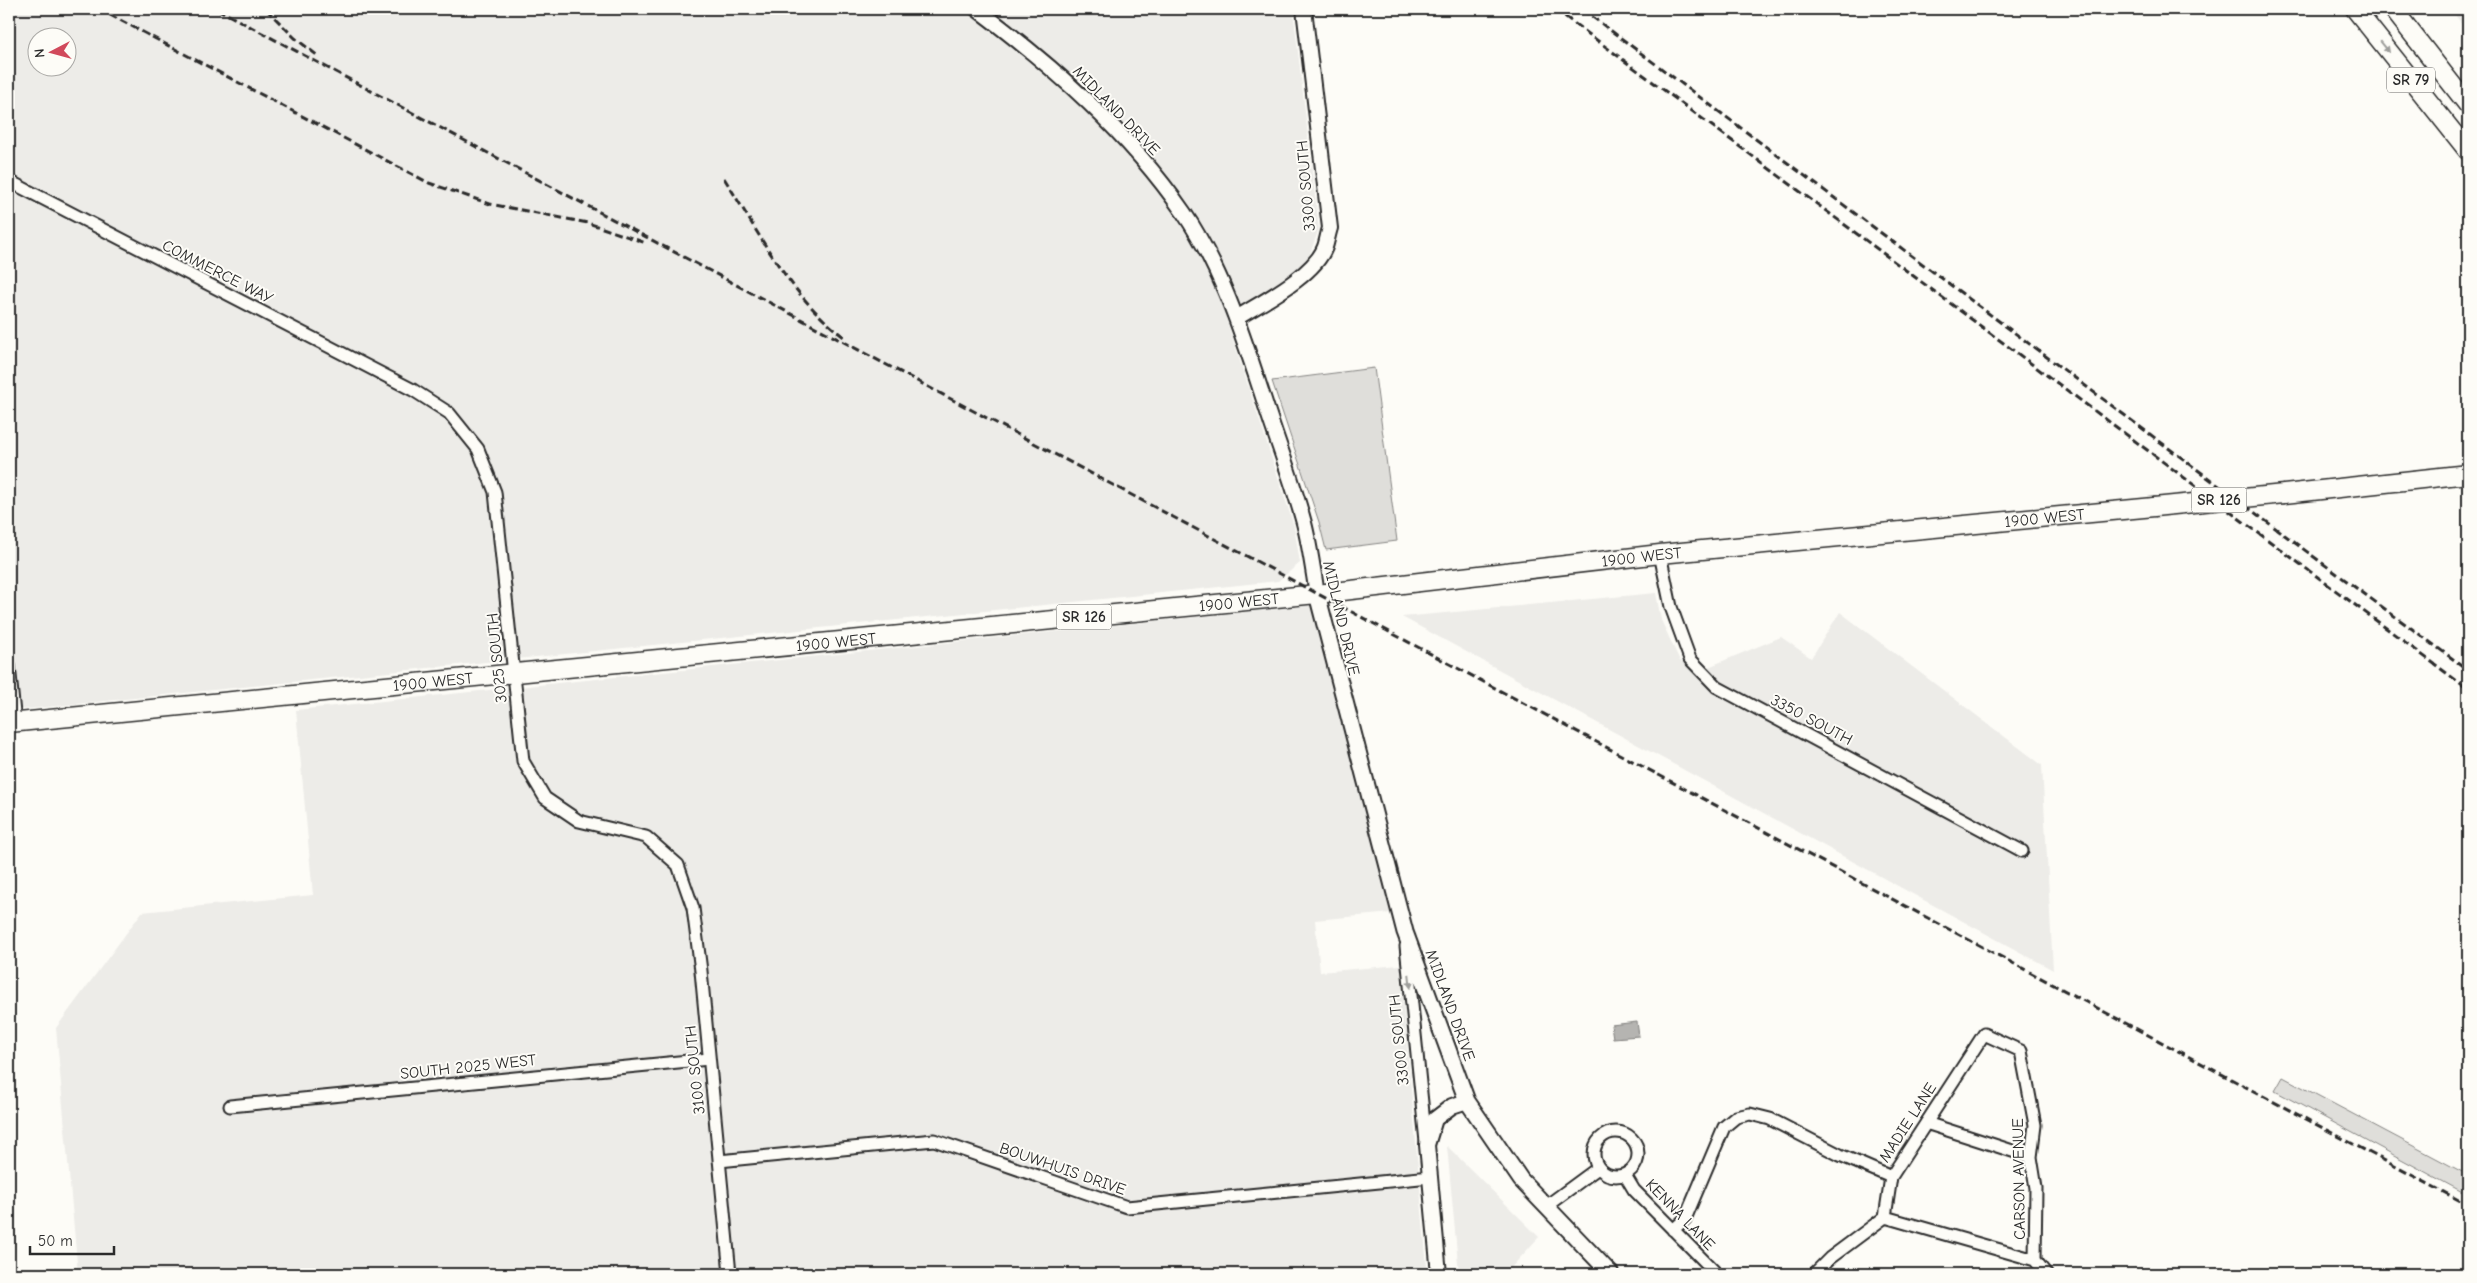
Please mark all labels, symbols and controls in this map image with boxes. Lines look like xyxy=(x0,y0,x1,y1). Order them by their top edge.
north arrow xyxy=(28,28,78,78)
one-way arrow xyxy=(2380,40,2391,53)
text: N xyxy=(31,48,48,59)
street label: MIDLAND DRIVE xyxy=(1069,62,1164,159)
road number: SR 79 xyxy=(2387,68,2435,92)
street label: 3300 SOUTH xyxy=(1293,140,1319,232)
street label: COMMERCE WAY xyxy=(159,236,276,308)
road number: SR 126 xyxy=(2192,488,2246,512)
street label: 1900 WEST xyxy=(2004,506,2086,531)
street label: 1900 WEST xyxy=(1601,544,1683,571)
street label: MIDLAND DRIVE xyxy=(1319,559,1363,678)
street label: 1900 WEST xyxy=(1198,590,1281,616)
road number: SR 126 xyxy=(1056,604,1112,630)
street label: 3025 SOUTH xyxy=(483,612,511,704)
street label: 1900 WEST xyxy=(795,629,878,655)
street label: 1900 WEST xyxy=(392,669,475,695)
street label: 3350 SOUTH xyxy=(1768,691,1856,749)
street label: MIDLAND DRIVE xyxy=(1422,947,1479,1064)
one-way arrow xyxy=(1406,973,1414,989)
street label: 3300 SOUTH xyxy=(1385,994,1413,1086)
street label: 3100 SOUTH xyxy=(681,1025,709,1115)
street label: SOUTH 2025 WEST xyxy=(399,1051,538,1083)
street label: MADIE LANE xyxy=(1875,1079,1940,1166)
street label: CARSON AVENUE xyxy=(2009,1118,2029,1240)
street label: BOUWHUIS DRIVE xyxy=(997,1139,1128,1199)
street label: KENNA LANE xyxy=(1642,1175,1719,1254)
scale bar xyxy=(30,1223,114,1255)
text: 50 m xyxy=(38,1232,73,1250)

